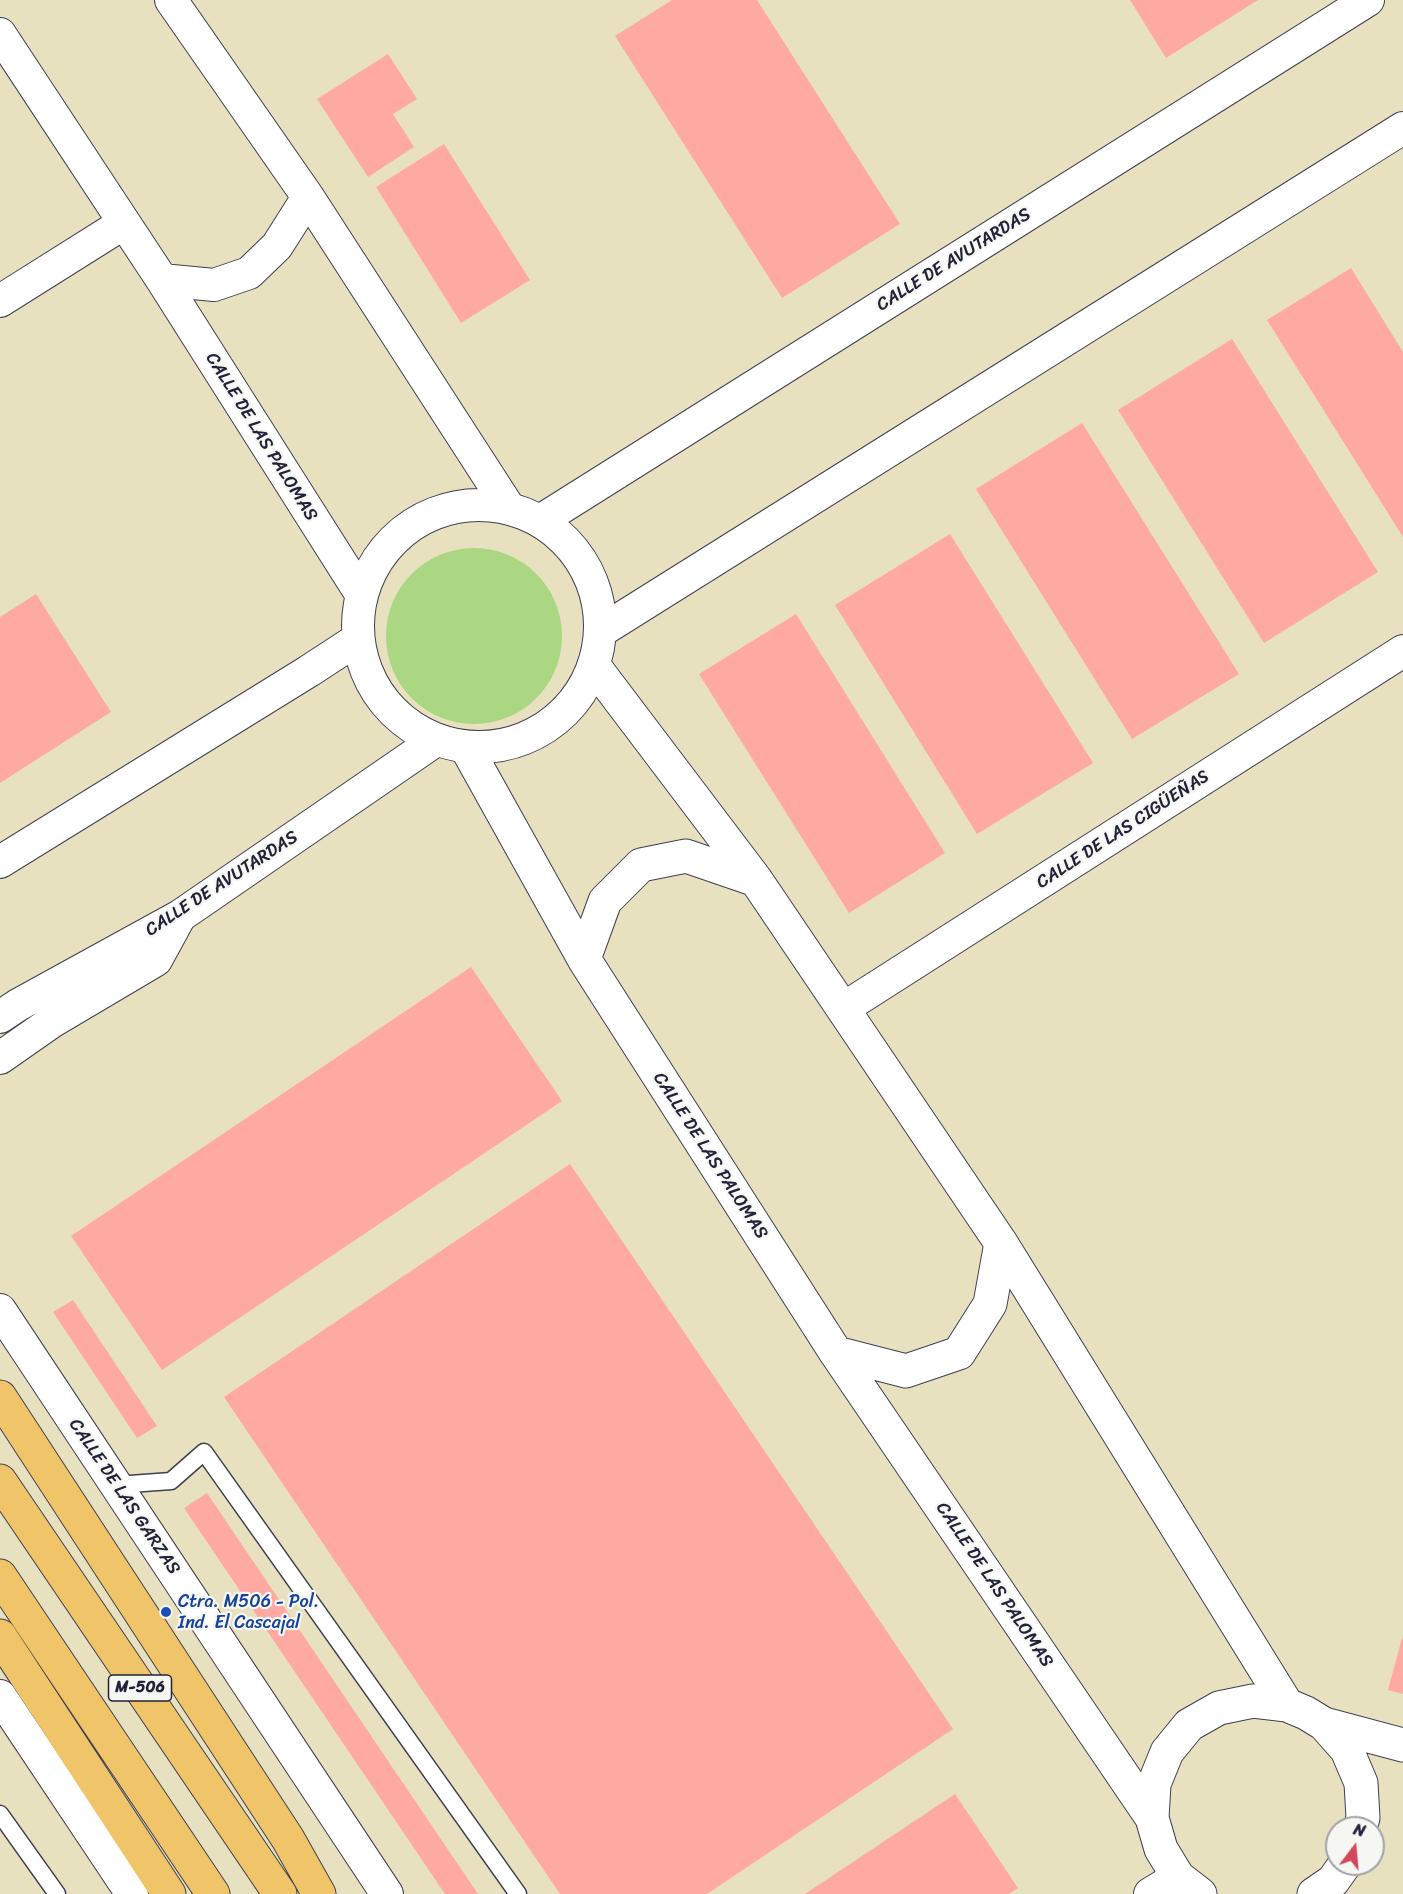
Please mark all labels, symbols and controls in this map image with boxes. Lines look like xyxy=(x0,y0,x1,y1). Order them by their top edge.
street label: CALLE DE AVUTARDAS xyxy=(873,204,1035,316)
street label: CALLE DE LAS PALOMAS xyxy=(200,349,322,525)
street label: CALLE DE LAS CIGÜEÑAS xyxy=(1033,766,1213,894)
street label: CALLE DE AVUTARDAS xyxy=(142,827,302,941)
street label: CALLE DE LAS PALOMAS xyxy=(648,1069,772,1243)
street label: CALLE DE LAS GARZAS xyxy=(64,1415,184,1579)
street label: CALLE DE LAS PALOMAS xyxy=(931,1498,1057,1672)
place label: Ctra. M506 - Pol. Ind. El Cascajal xyxy=(178,1591,319,1634)
marker: Ctra. M506 - Pol. Ind. El Cascajal xyxy=(159,1605,173,1619)
road number: M-506 xyxy=(108,1675,172,1701)
text: N xyxy=(1350,1815,1369,1846)
north arrow xyxy=(1325,1816,1385,1876)

